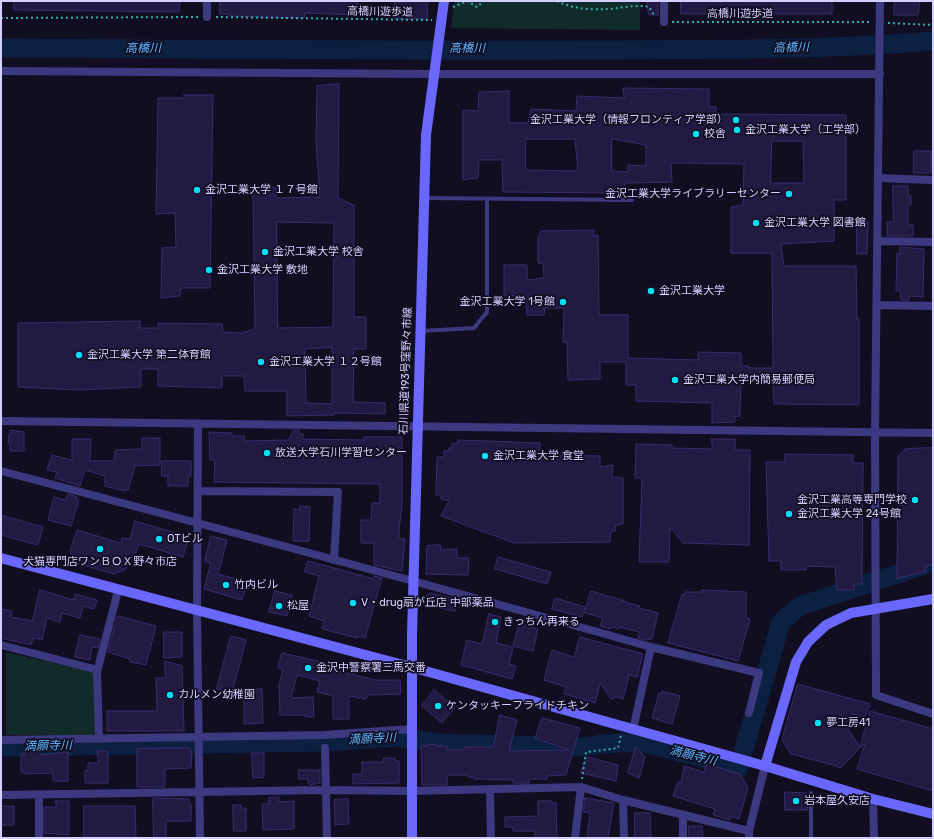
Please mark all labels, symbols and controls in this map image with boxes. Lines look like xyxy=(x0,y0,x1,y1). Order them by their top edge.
street label: 高橋川遊歩道 xyxy=(347,5,413,19)
street label: 高橋川遊歩道 xyxy=(707,7,773,21)
water label: 高橋川 xyxy=(773,40,809,56)
water label: 高橋川 xyxy=(125,42,161,56)
water label: 高橋川 xyxy=(449,42,485,56)
place label: 金沢工業大学（情報フロンティア学部） xyxy=(530,113,728,127)
marker: 金沢工業大学（情報フロンティア学部） xyxy=(731,115,741,125)
place label: 金沢工業大学（工学部） xyxy=(745,123,866,137)
marker: 金沢工業大学（工学部） xyxy=(732,125,742,135)
place label: 校舎 xyxy=(704,127,726,141)
marker: 校舎 xyxy=(691,129,701,139)
place label: 金沢工業大学 １７号館 xyxy=(205,183,318,197)
marker: 金沢工業大学 １７号館 xyxy=(192,185,202,195)
place label: 金沢工業大学ライブラリーセンター xyxy=(605,187,781,201)
marker: 金沢工業大学ライブラリーセンター xyxy=(784,189,794,199)
place label: 金沢工業大学 図書館 xyxy=(764,216,866,230)
marker: 金沢工業大学 図書館 xyxy=(751,218,761,228)
place label: 金沢工業大学 校舎 xyxy=(273,245,364,259)
marker: 金沢工業大学 校舎 xyxy=(260,247,270,257)
place label: 金沢工業大学 敷地 xyxy=(217,263,308,277)
marker: 金沢工業大学 敷地 xyxy=(204,265,214,275)
place label: 金沢工業大学 xyxy=(659,284,725,298)
marker: 金沢工業大学 xyxy=(646,286,656,296)
place label: 金沢工業大学 1号館 xyxy=(460,295,555,309)
marker: 金沢工業大学 1号館 xyxy=(558,297,568,307)
street label: 石川県道193号窪野々市線 xyxy=(397,307,415,435)
place label: 金沢工業大学 第二体育館 xyxy=(87,348,211,362)
marker: 金沢工業大学 第二体育館 xyxy=(74,350,84,360)
place label: 金沢工業大学 １２号館 xyxy=(269,355,382,369)
marker: 金沢工業大学 １２号館 xyxy=(256,357,266,367)
place label: 金沢工業大学内簡易郵便局 xyxy=(683,373,815,387)
marker: 金沢工業大学内簡易郵便局 xyxy=(670,375,680,385)
place label: 放送大学石川学習センター xyxy=(275,446,407,460)
marker: 放送大学石川学習センター xyxy=(262,448,272,458)
place label: 金沢工業大学 食堂 xyxy=(493,449,584,463)
marker: 金沢工業大学 食堂 xyxy=(480,451,490,461)
place label: 金沢工業高等専門学校 xyxy=(797,493,907,507)
marker: 金沢工業高等専門学校 xyxy=(910,495,920,505)
place label: 金沢工業大学 24号館 xyxy=(797,507,901,521)
marker: 金沢工業大学 24号館 xyxy=(784,509,794,519)
place label: OTビル xyxy=(167,532,203,546)
marker: OTビル xyxy=(154,534,164,544)
marker: 犬猫専門店ワンＢＯＸ野々市店 xyxy=(95,544,105,554)
place label: 犬猫専門店ワンＢＯＸ野々市店 xyxy=(23,555,177,569)
place label: 竹内ビル xyxy=(234,578,278,592)
marker: 竹内ビル xyxy=(221,580,231,590)
place label: V・drug扇が丘店 中部薬品 xyxy=(361,596,494,610)
marker: V・drug扇が丘店 中部薬品 xyxy=(348,598,358,608)
place label: 松屋 xyxy=(287,599,309,613)
marker: 松屋 xyxy=(274,601,284,611)
place label: きっちん再来る xyxy=(503,615,580,629)
marker: きっちん再来る xyxy=(490,617,500,627)
place label: 金沢中警察署三馬交番 xyxy=(316,661,426,675)
marker: 金沢中警察署三馬交番 xyxy=(303,663,313,673)
place label: カルメン幼稚園 xyxy=(178,688,255,702)
marker: カルメン幼稚園 xyxy=(165,690,175,700)
place label: ケンタッキーフライドチキン xyxy=(446,699,589,713)
marker: ケンタッキーフライドチキン xyxy=(433,701,443,711)
place label: 夢工房41 xyxy=(826,716,870,730)
marker: 夢工房41 xyxy=(813,718,823,728)
water label: 満願寺川 xyxy=(348,731,396,747)
water label: 満願寺川 xyxy=(24,738,72,754)
water label: 満願寺川 xyxy=(668,743,718,769)
place label: 岩本屋久安店 xyxy=(804,794,870,808)
marker: 岩本屋久安店 xyxy=(791,796,801,806)

